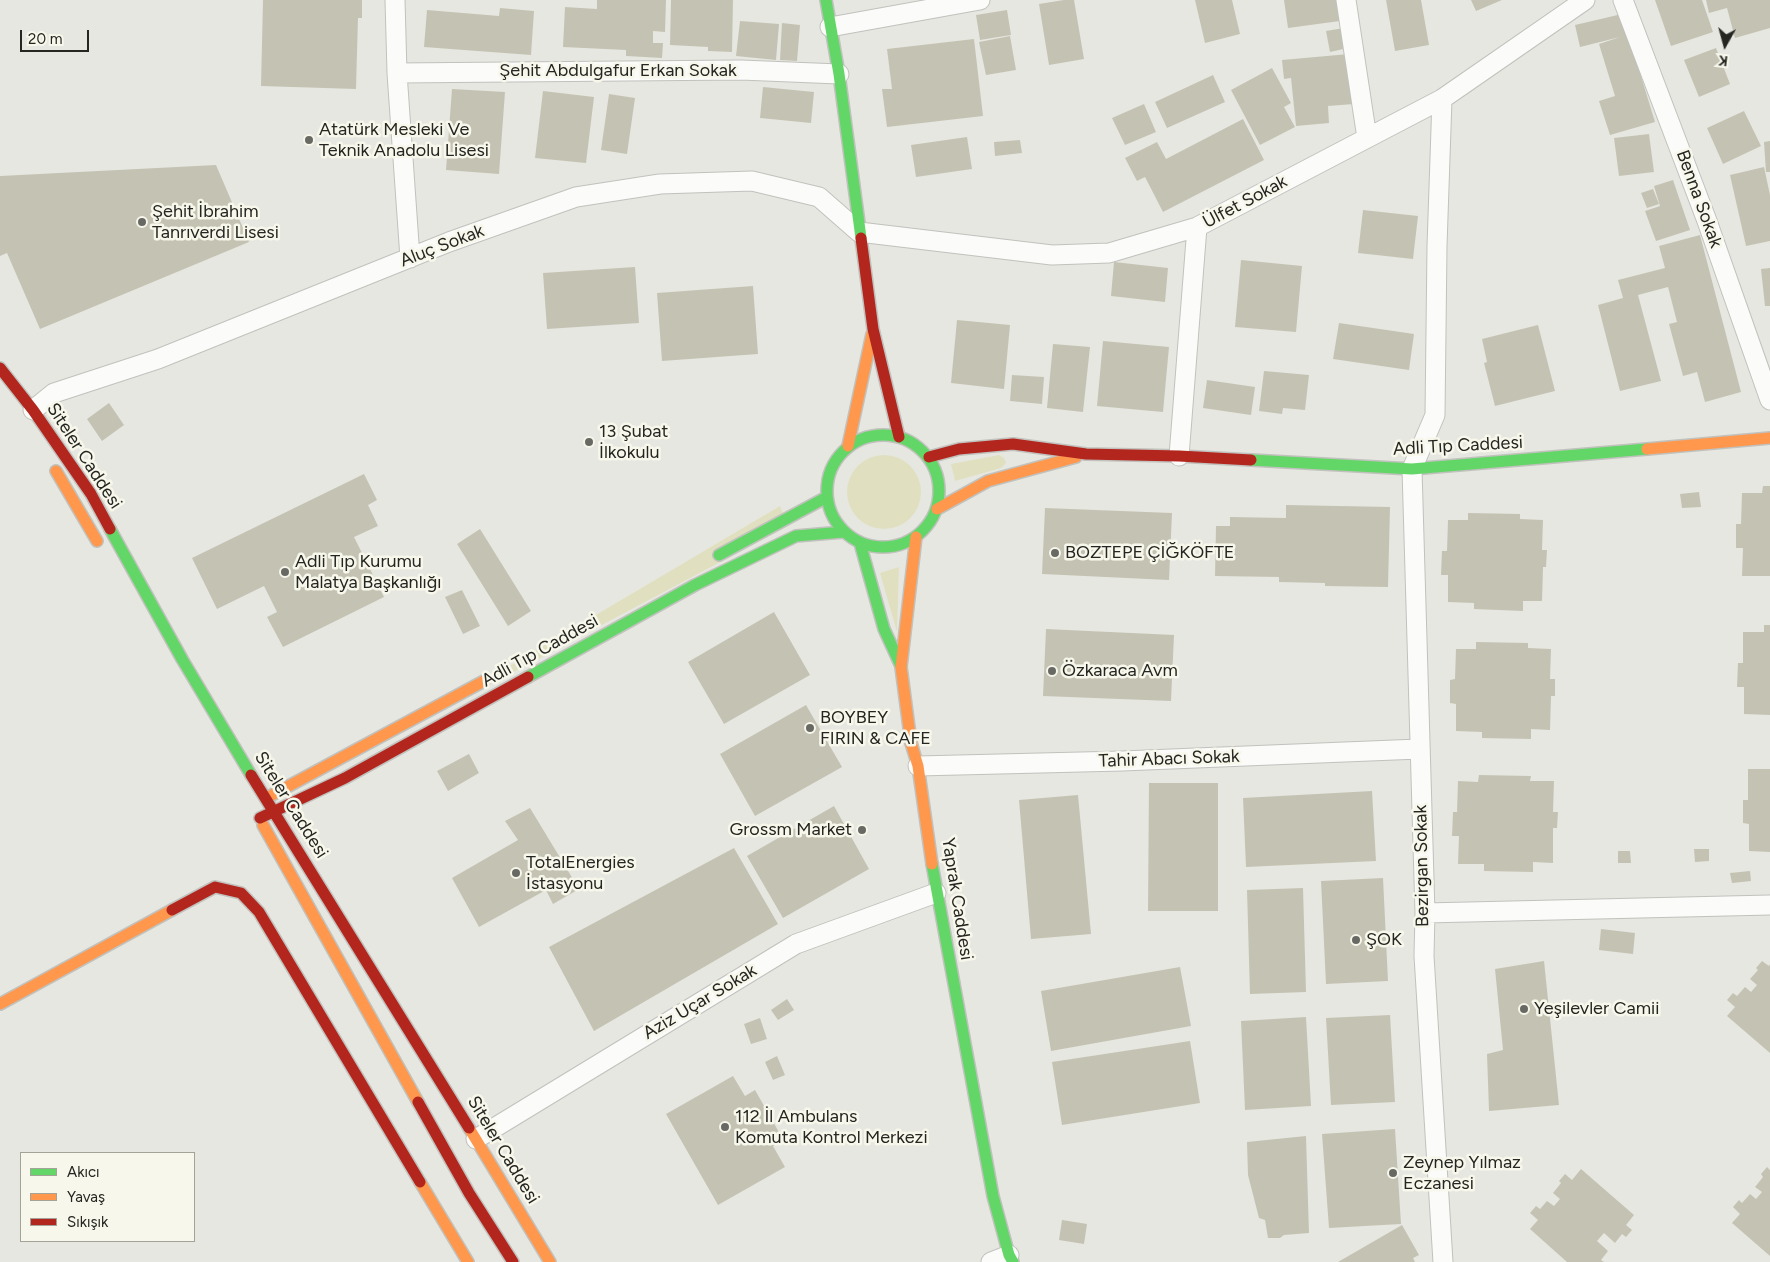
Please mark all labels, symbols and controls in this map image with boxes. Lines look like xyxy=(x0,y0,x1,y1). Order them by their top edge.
scale bar xyxy=(22,20,91,52)
north arrow xyxy=(1700,20,1750,70)
text: 20 m xyxy=(28,30,62,48)
text: K xyxy=(1717,51,1729,69)
street label: Şehit Abdulgafur Erkan Sokak xyxy=(499,60,737,82)
place label: Atatürk Mesleki Ve Teknik Anadolu Lisesi xyxy=(319,119,489,162)
marker: Atatürk Mesleki Ve Teknik Anadolu Lisesi xyxy=(303,134,315,146)
street label: Benna Sokak xyxy=(1671,147,1727,251)
street label: Ülfet Sokak xyxy=(1199,171,1291,233)
place label: Şehit İbrahim Tanrıverdi Lisesi xyxy=(152,201,279,243)
marker: Şehit İbrahim Tanrıverdi Lisesi xyxy=(136,216,148,228)
street label: Aluç Sokak xyxy=(397,220,487,272)
street label: Siteler Caddesi xyxy=(42,399,126,513)
place label: 13 Şubat İlkokulu xyxy=(599,421,668,464)
street label: Adli Tıp Caddesi xyxy=(1393,432,1523,460)
marker: 13 Şubat İlkokulu xyxy=(583,436,595,448)
place label: BOZTEPE ÇİĞKÖFTE xyxy=(1065,542,1234,564)
marker: BOZTEPE ÇİĞKÖFTE xyxy=(1049,547,1061,559)
place label: Adli Tıp Kurumu Malatya Başkanlığı xyxy=(295,551,442,594)
marker: Adli Tıp Kurumu Malatya Başkanlığı xyxy=(279,566,291,578)
street label: Adli Tıp Caddesi xyxy=(478,610,602,692)
place label: Özkaraca Avm xyxy=(1062,660,1178,682)
marker: Özkaraca Avm xyxy=(1046,665,1058,677)
place label: BOYBEY FIRIN & CAFE xyxy=(820,707,931,750)
marker: BOYBEY FIRIN & CAFE xyxy=(804,722,816,734)
street label: Tahir Abacı Sokak xyxy=(1098,746,1240,772)
street label: Siteler Caddesi xyxy=(250,748,332,862)
street label: Bezirgan Sokak xyxy=(1410,805,1434,927)
place label: Grossm Market xyxy=(730,819,852,841)
marker: Grossm Market xyxy=(856,824,868,836)
street label: Yaprak Caddesi xyxy=(937,836,977,962)
place label: TotalEnergies İstasyonu xyxy=(526,852,635,894)
marker: TotalEnergies İstasyonu xyxy=(510,867,522,879)
place label: ŞOK xyxy=(1366,929,1402,951)
marker: ŞOK xyxy=(1350,934,1362,946)
street label: Aziz Uçar Sokak xyxy=(639,960,761,1044)
place label: Yeşilevler Camii xyxy=(1534,998,1659,1020)
marker: Yeşilevler Camii xyxy=(1518,1003,1530,1015)
street label: Siteler Caddesi xyxy=(462,1092,544,1208)
place label: 112 İl Ambulans Komuta Kontrol Merkezi xyxy=(735,1106,928,1148)
marker: 112 İl Ambulans Komuta Kontrol Merkezi xyxy=(719,1121,731,1133)
legend xyxy=(20,1152,195,1242)
place label: Zeynep Yılmaz Eczanesi xyxy=(1403,1152,1521,1194)
text: Akıcı xyxy=(67,1163,100,1181)
marker: Zeynep Yılmaz Eczanesi xyxy=(1387,1167,1399,1179)
text: Yavaş xyxy=(67,1188,105,1206)
text: Sıkışık xyxy=(67,1213,108,1231)

